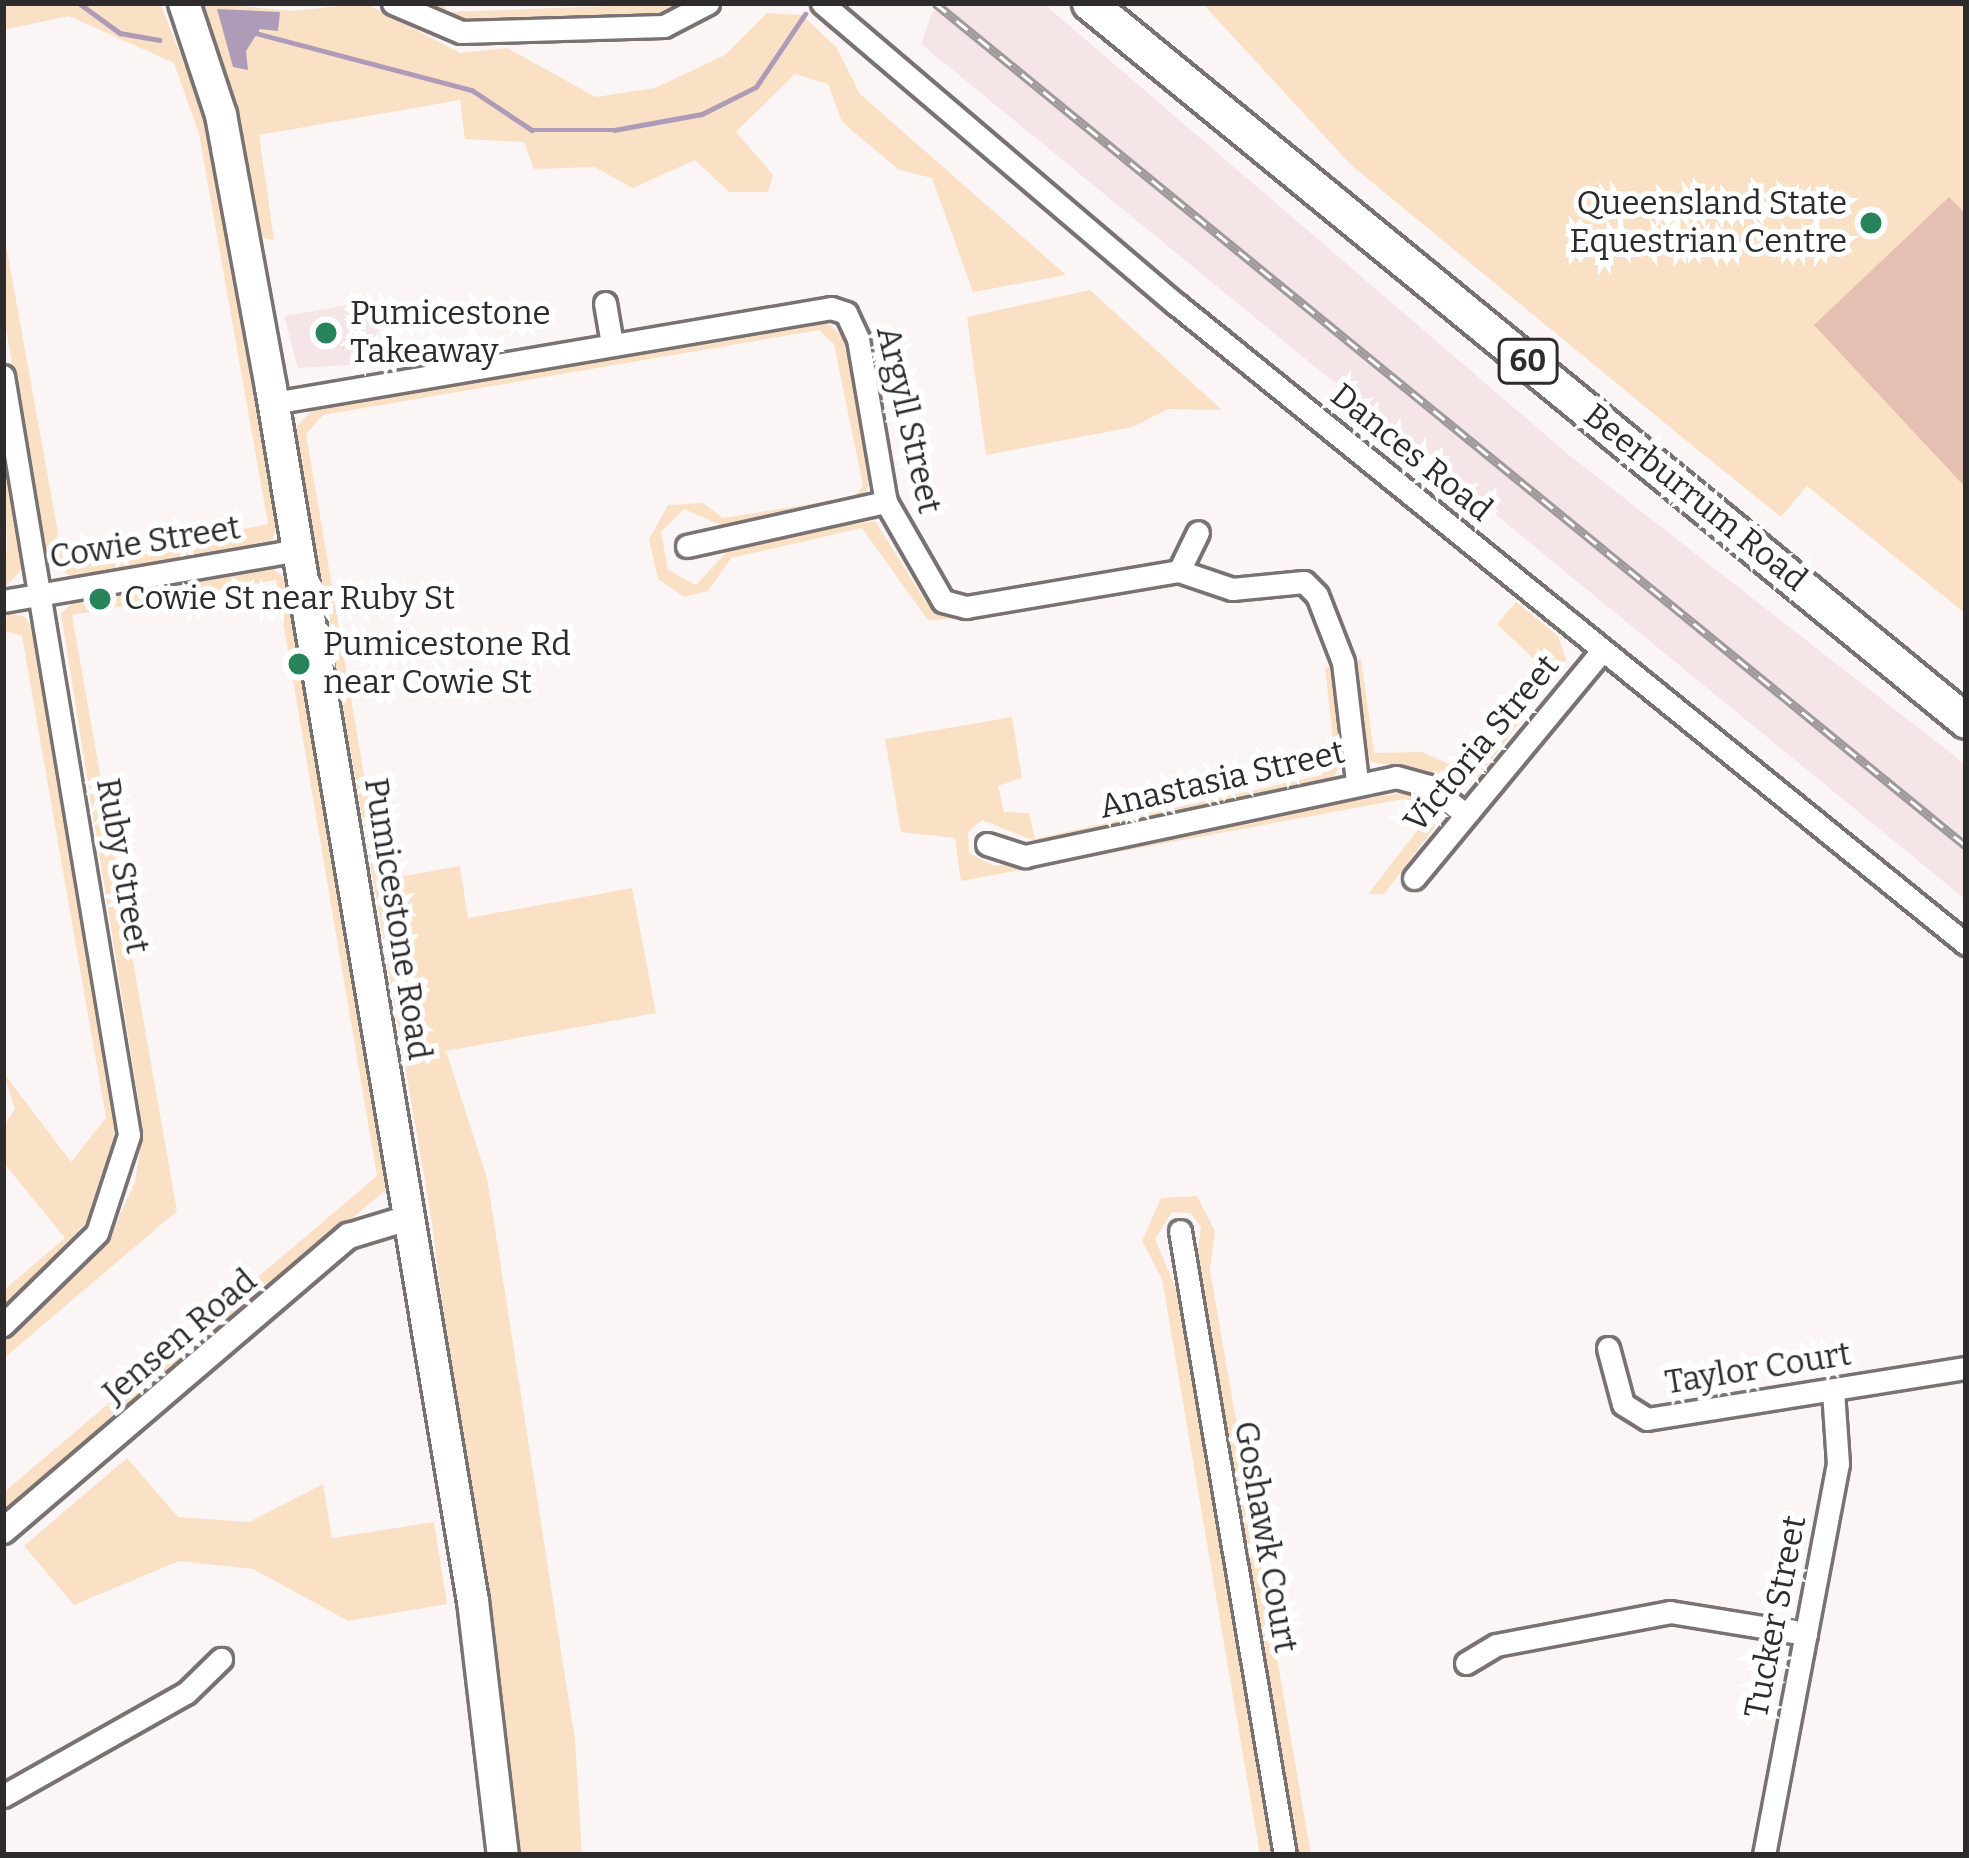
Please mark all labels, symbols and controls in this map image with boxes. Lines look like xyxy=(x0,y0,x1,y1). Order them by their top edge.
place label: Queensland State Equestrian Centre xyxy=(1569,184,1847,262)
marker: Queensland State Equestrian Centre xyxy=(1858,210,1884,236)
place label: Pumicestone Takeaway xyxy=(350,294,551,372)
marker: Pumicestone Takeaway xyxy=(313,320,339,346)
street label: Argyll Street xyxy=(867,323,949,517)
road number: 60 xyxy=(1495,337,1561,385)
street label: Dances Road xyxy=(1322,376,1500,530)
street label: Beerburrum Road xyxy=(1576,396,1814,600)
street label: Cowie Street xyxy=(47,508,243,578)
place label: Cowie St near Ruby St xyxy=(124,579,455,619)
marker: Cowie St near Ruby St xyxy=(87,586,113,612)
place label: Pumicestone Rd near Cowie St xyxy=(323,625,571,703)
street label: Victoria Street xyxy=(1396,647,1568,841)
marker: Pumicestone Rd near Cowie St xyxy=(286,651,312,677)
street label: Anastasia Street xyxy=(1096,733,1348,827)
street label: Ruby Street xyxy=(87,775,157,957)
street label: Pumicestone Road xyxy=(355,775,439,1063)
street label: Jensen Road xyxy=(95,1261,265,1413)
street label: Taylor Court xyxy=(1662,1335,1854,1403)
street label: Goshawk Court xyxy=(1225,1418,1305,1656)
street label: Tucker Street xyxy=(1737,1512,1815,1722)

